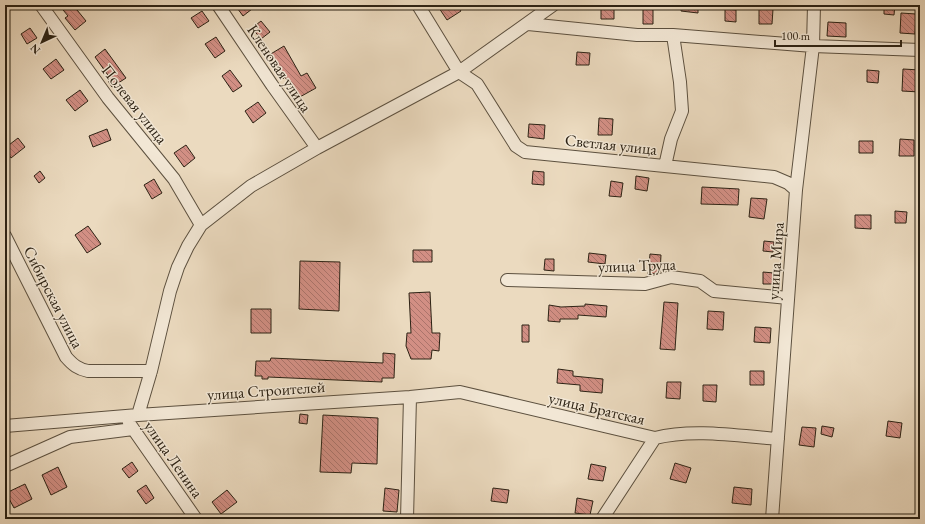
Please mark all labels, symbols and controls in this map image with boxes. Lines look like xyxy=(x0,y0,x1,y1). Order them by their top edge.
street label: Кленовая улица xyxy=(242,20,317,117)
north arrow xyxy=(22,22,62,62)
scale bar xyxy=(775,22,901,48)
text: 100 m xyxy=(781,28,811,44)
text: N xyxy=(27,41,43,57)
street label: Полевая улица xyxy=(97,60,173,149)
street label: Светлая улица xyxy=(564,129,659,160)
street label: улица Мира xyxy=(762,221,789,301)
street label: Сибирская улица xyxy=(19,243,89,352)
street label: улица Труда xyxy=(598,254,677,277)
street label: улица Строителей xyxy=(206,376,326,405)
street label: улица Братская xyxy=(547,387,647,430)
street label: улица Ленина xyxy=(139,417,208,503)

